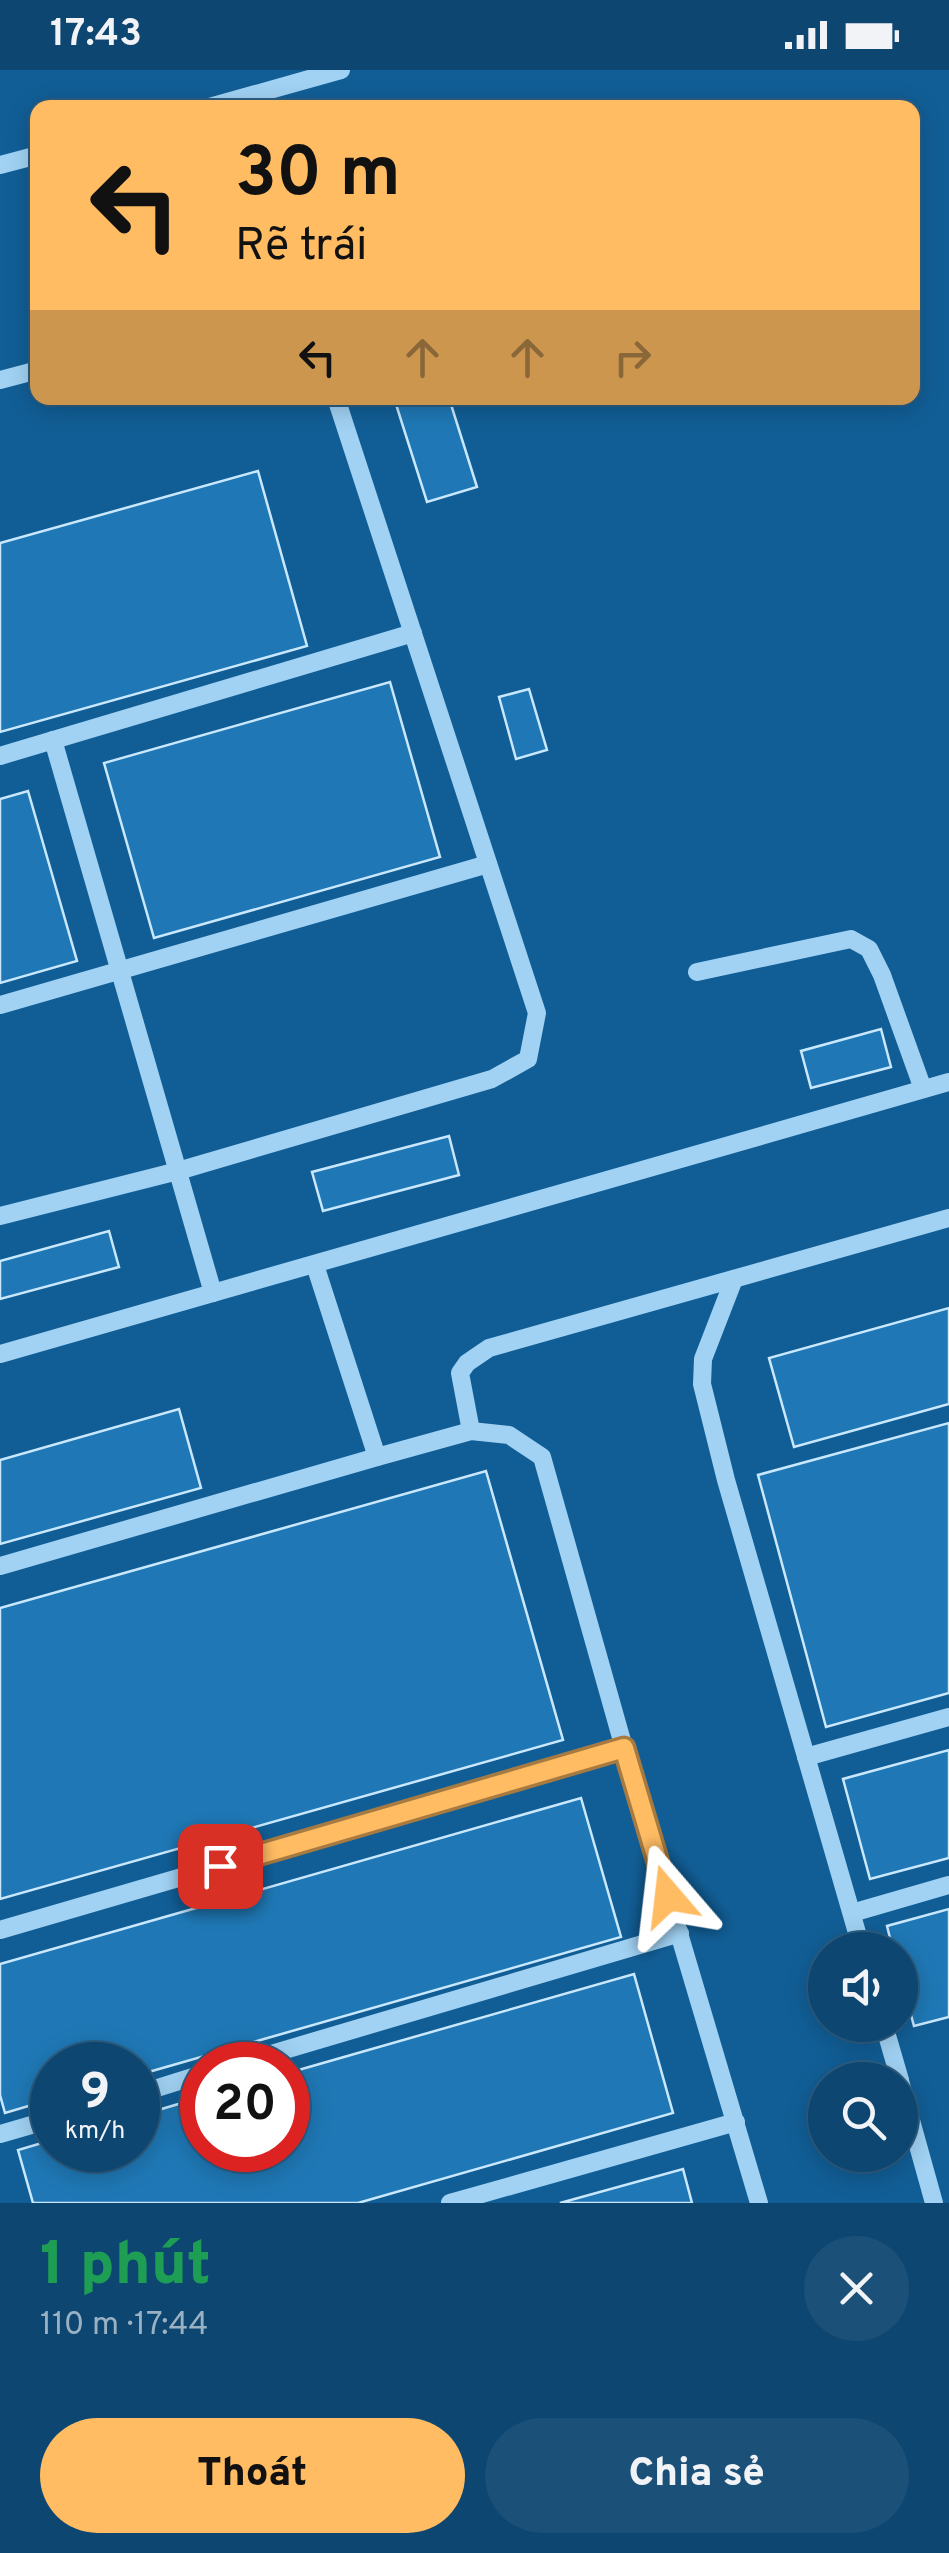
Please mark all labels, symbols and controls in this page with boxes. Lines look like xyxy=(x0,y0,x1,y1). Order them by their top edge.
text: 17:43 xyxy=(50,11,142,60)
text: 30 m xyxy=(235,132,401,221)
icon: left xyxy=(70,140,200,270)
text: Rẽ trái xyxy=(235,219,368,276)
icon: left xyxy=(290,330,345,385)
icon: ahead xyxy=(395,330,450,385)
icon: ahead xyxy=(500,330,555,385)
icon: right xyxy=(605,330,660,385)
pin xyxy=(178,1824,263,1909)
icon: arrive xyxy=(193,1839,248,1894)
position arrow xyxy=(616,1844,720,1948)
map controls xyxy=(808,1932,918,2172)
button: sound xyxy=(808,1932,918,2042)
speed limit sign: 20 xyxy=(180,2042,310,2172)
button: search xyxy=(808,2062,918,2172)
text: 9 xyxy=(80,2063,110,2126)
text: km/h xyxy=(65,2116,125,2148)
text: 1 phút xyxy=(40,2230,211,2306)
button: close xyxy=(804,2236,909,2341)
text: 110 m · 17:44 xyxy=(40,2306,208,2346)
button: Thoát xyxy=(40,2418,465,2533)
button: Chia sẻ xyxy=(485,2418,909,2533)

